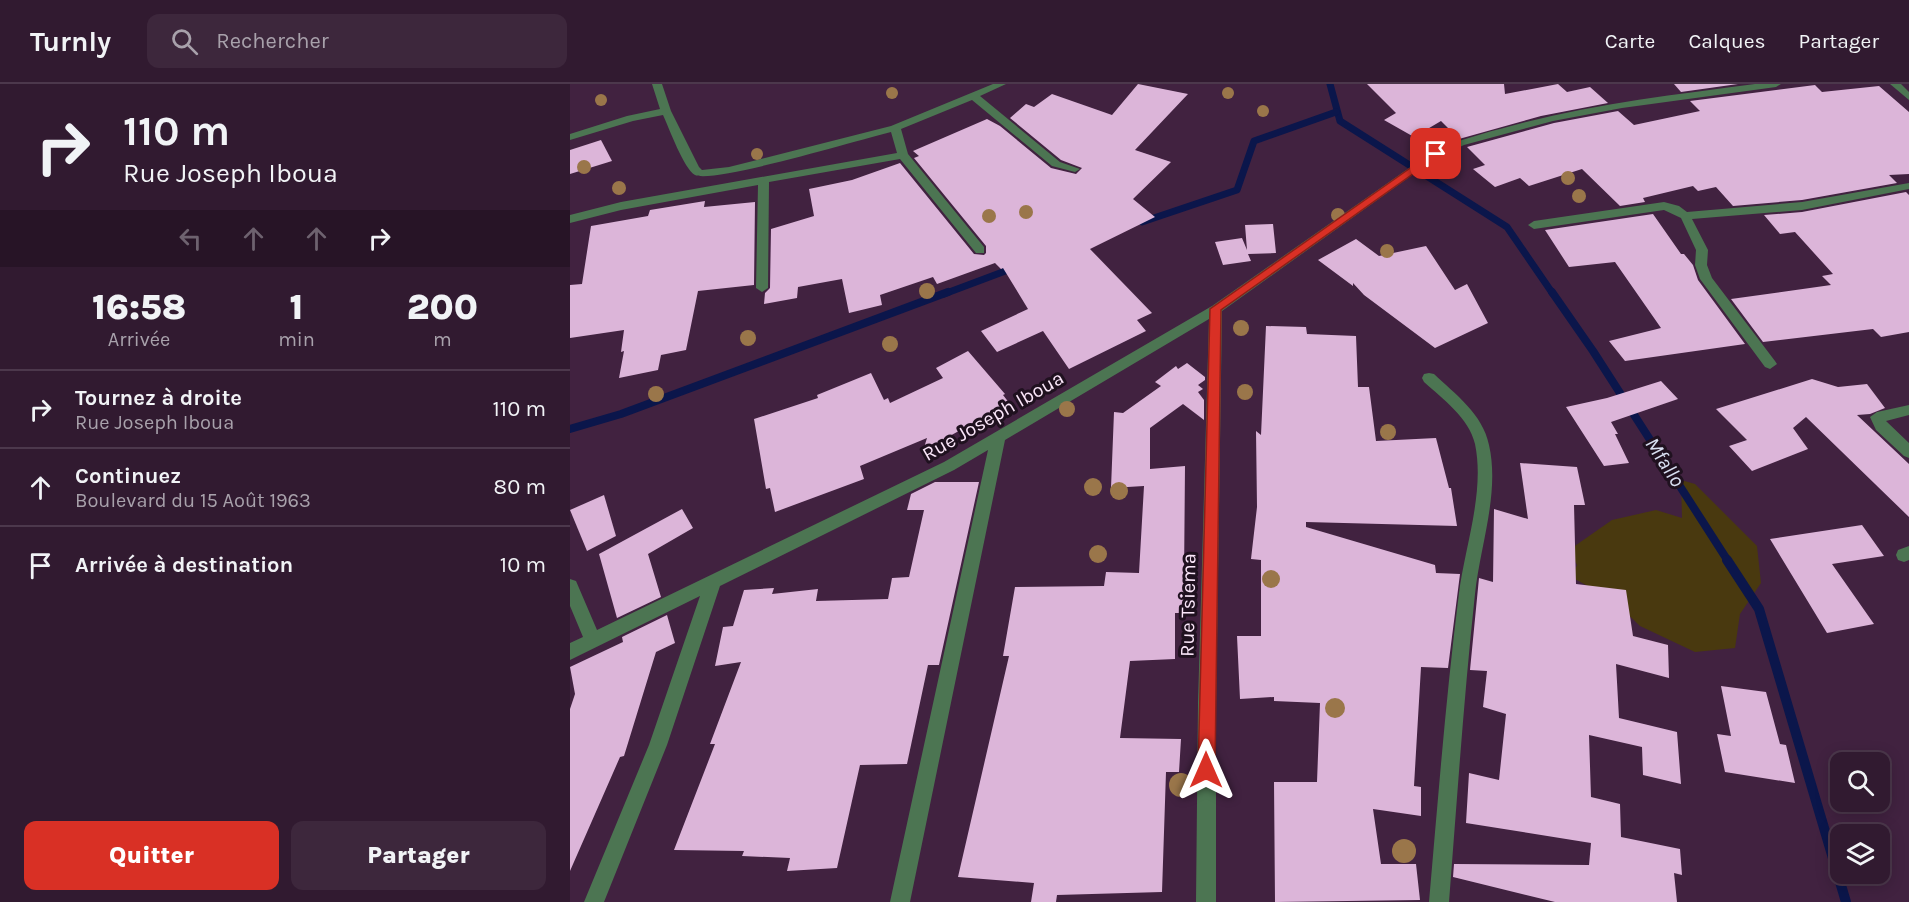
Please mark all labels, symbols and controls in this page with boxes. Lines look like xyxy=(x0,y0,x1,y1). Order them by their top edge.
search box xyxy=(147,14,567,68)
text: Turnly xyxy=(30,25,111,58)
icon: search xyxy=(168,25,201,58)
text: Rechercher xyxy=(216,28,329,54)
text: Carte xyxy=(1605,29,1655,53)
text: Calques xyxy=(1688,29,1766,53)
text: Partager xyxy=(1799,29,1879,53)
text: 110 m xyxy=(123,106,230,156)
icon: right xyxy=(24,108,102,186)
pin xyxy=(1410,128,1461,179)
icon: arrive xyxy=(1419,137,1452,170)
text: Rue Joseph Iboua xyxy=(123,157,338,189)
icon: left xyxy=(174,222,207,255)
icon: ahead xyxy=(237,222,270,255)
icon: ahead xyxy=(300,222,333,255)
icon: right xyxy=(363,222,396,255)
text: 16:58 xyxy=(92,286,186,328)
text: 1 xyxy=(290,286,303,328)
text: 200 xyxy=(407,286,478,328)
text: Arrivée xyxy=(108,328,170,351)
text: min xyxy=(278,328,315,351)
text: m xyxy=(433,328,452,351)
street label: Rue Joseph Iboua xyxy=(918,366,1068,466)
text: Tournez à droite xyxy=(75,385,242,411)
icon: right xyxy=(24,393,57,426)
text: 110 m xyxy=(493,396,546,422)
text: Rue Joseph Iboua xyxy=(75,411,234,434)
water label: Mfallo xyxy=(1640,433,1690,492)
text: Continuez xyxy=(75,463,181,489)
icon: ahead xyxy=(24,471,57,504)
text: 80 m xyxy=(494,474,546,500)
text: Boulevard du 15 Août 1963 xyxy=(75,489,311,512)
icon: arrive xyxy=(24,549,57,582)
text: Arrivée à destination xyxy=(75,552,293,578)
text: 10 m xyxy=(500,552,546,578)
street label: Rue Tsiema xyxy=(1176,553,1200,657)
position arrow xyxy=(1174,738,1238,802)
map controls xyxy=(1830,752,1890,884)
button: search xyxy=(1830,752,1890,812)
button: Quitter xyxy=(24,821,279,890)
button: Partager xyxy=(291,821,546,890)
button: layers xyxy=(1830,824,1890,884)

